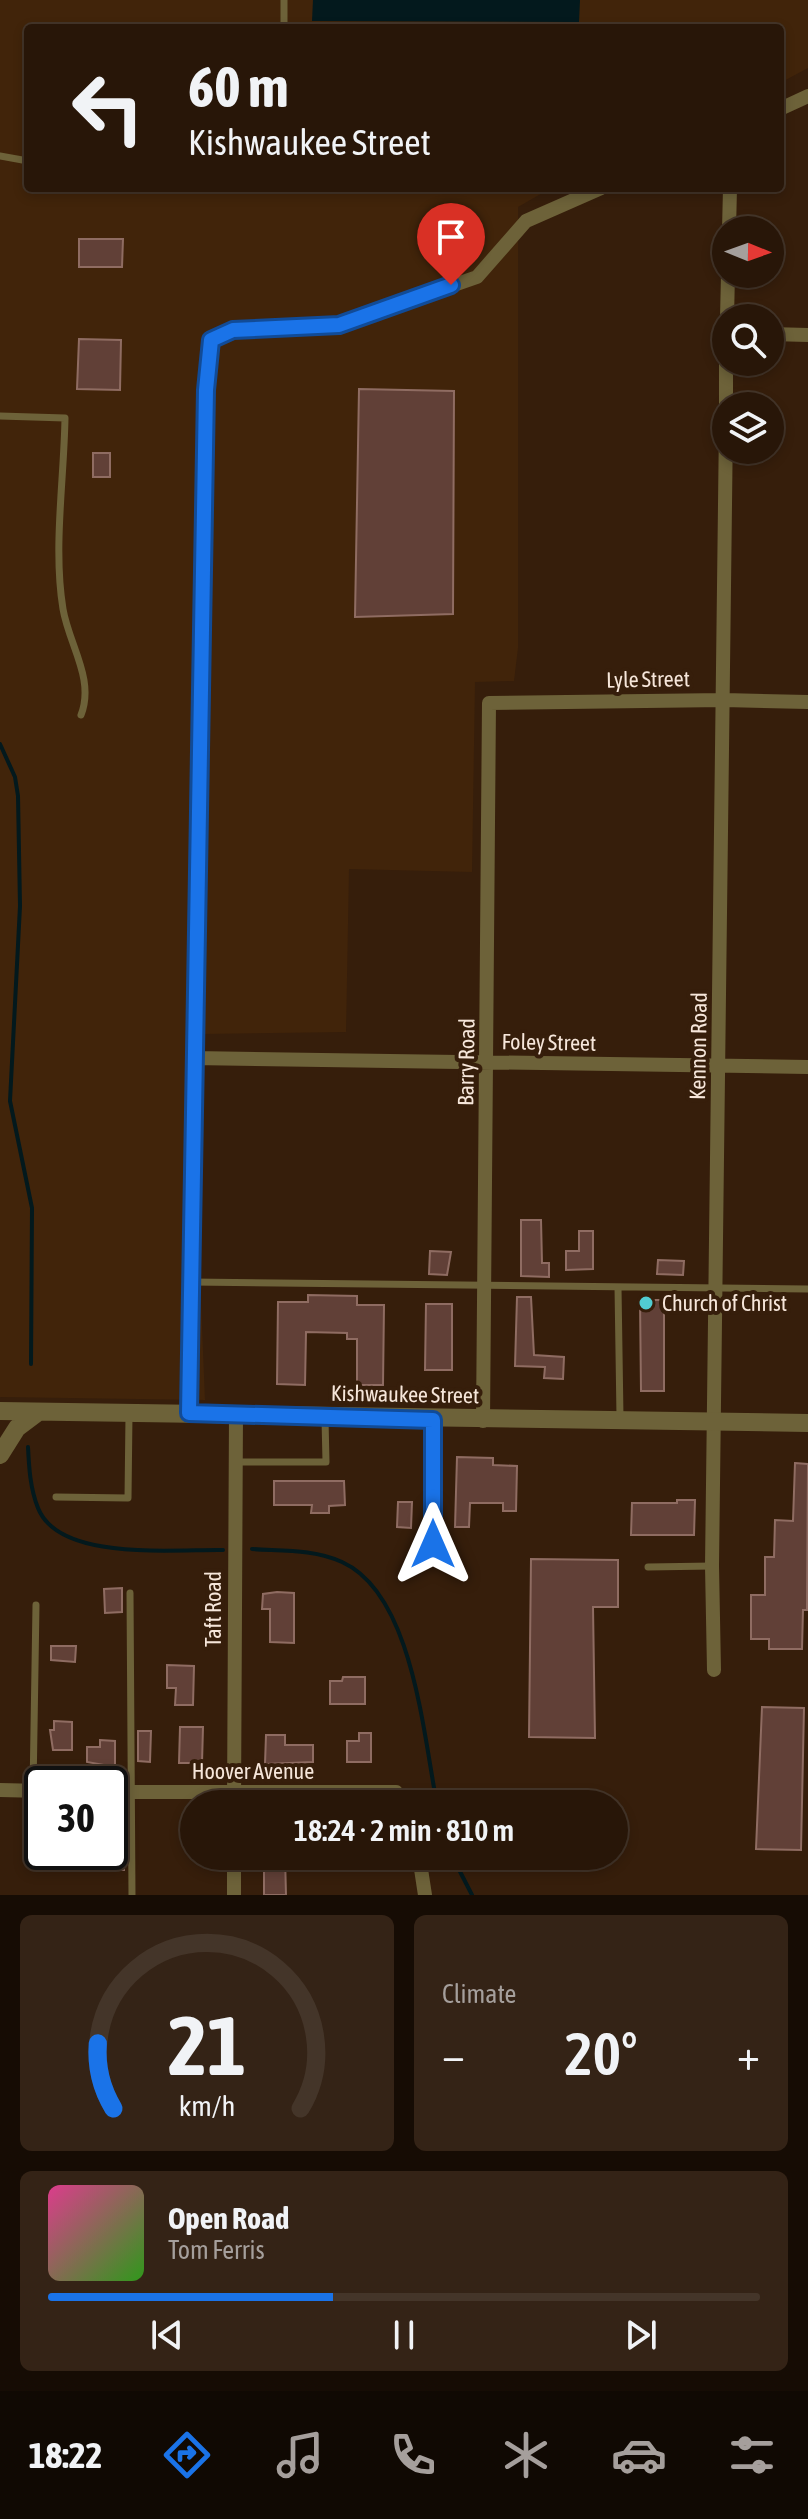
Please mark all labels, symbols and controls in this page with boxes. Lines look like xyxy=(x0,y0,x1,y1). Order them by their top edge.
text: 60 m xyxy=(188,55,289,119)
icon: left xyxy=(56,56,160,160)
text: Kishwaukee Street xyxy=(188,121,431,163)
pin xyxy=(417,203,485,285)
icon: arrive xyxy=(429,215,473,259)
north arrow xyxy=(712,216,784,288)
map controls xyxy=(712,216,784,464)
button: search xyxy=(712,304,784,376)
button: layers xyxy=(712,392,784,464)
street label: Lyle Street xyxy=(606,665,690,693)
street label: Kennon Road xyxy=(684,992,712,1100)
street label: Barry Road xyxy=(452,1018,480,1106)
street label: Foley Street xyxy=(502,1028,596,1056)
place label: Church of Christ xyxy=(662,1290,787,1316)
marker: Church of Christ xyxy=(637,1294,655,1312)
street label: Kishwaukee Street xyxy=(331,1380,479,1408)
position arrow xyxy=(391,1502,475,1586)
street label: Taft Road xyxy=(200,1571,226,1647)
street label: Hoover Avenue xyxy=(192,1758,314,1784)
speed limit sign: 30 xyxy=(24,1766,128,1870)
text: 18:24 · 2 min · 810 m xyxy=(294,1813,514,1847)
text: Climate xyxy=(442,1979,516,2009)
text: 21 xyxy=(168,1997,246,2093)
text: 20° xyxy=(565,2019,637,2088)
text: − xyxy=(442,2029,465,2079)
text: + xyxy=(737,2029,760,2079)
text: km/h xyxy=(179,2089,235,2122)
text: Open Road xyxy=(168,2201,289,2235)
text: Tom Ferris xyxy=(168,2235,265,2265)
icon: previous xyxy=(145,2313,189,2357)
icon: pause xyxy=(382,2313,426,2357)
icon: next xyxy=(619,2313,663,2357)
icon: directions xyxy=(159,2427,215,2483)
icon: music xyxy=(272,2427,328,2483)
icon: phone xyxy=(385,2427,441,2483)
icon: climate xyxy=(498,2427,554,2483)
icon: car xyxy=(611,2427,667,2483)
icon: filters xyxy=(724,2427,780,2483)
text: 18:22 xyxy=(28,2434,103,2476)

